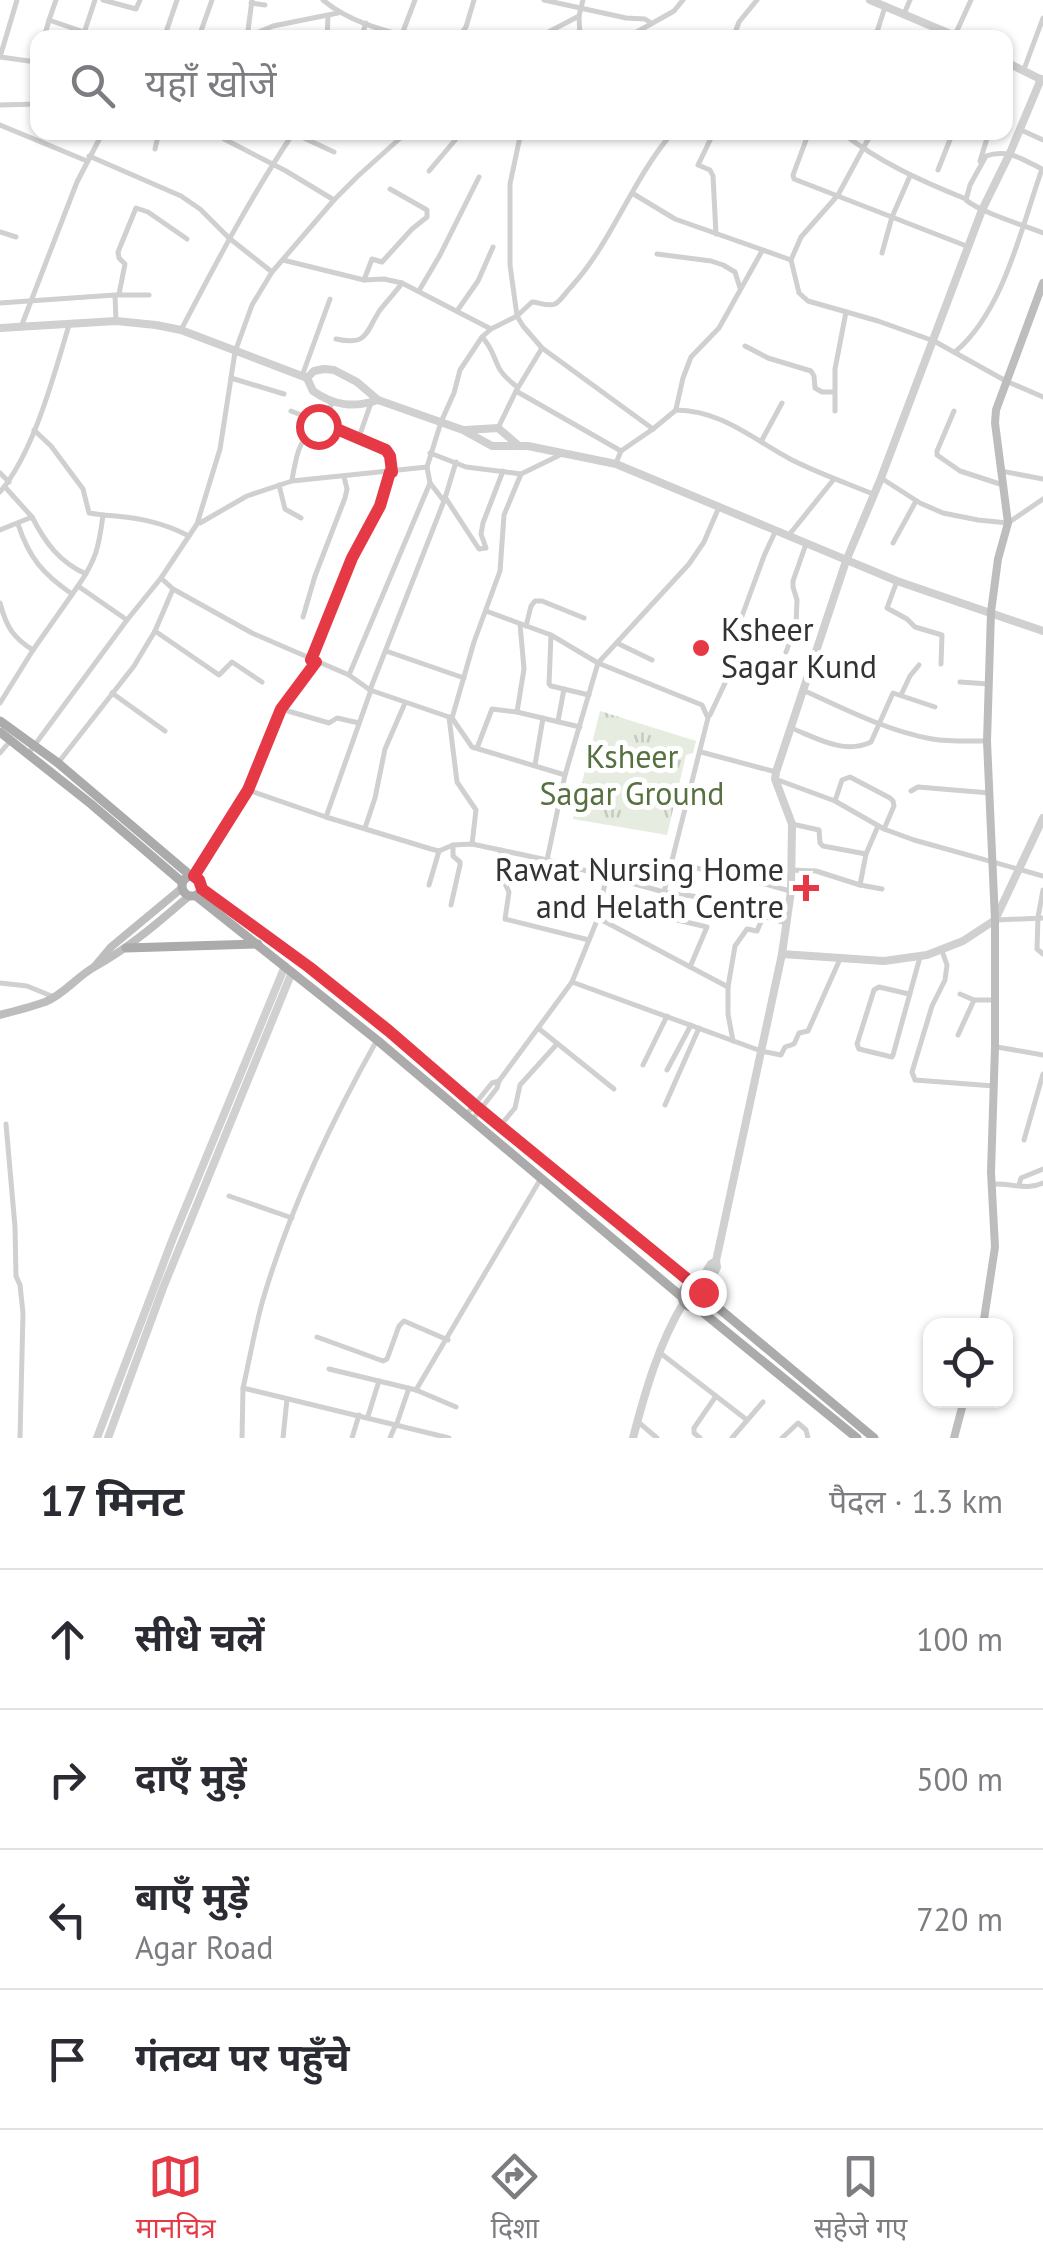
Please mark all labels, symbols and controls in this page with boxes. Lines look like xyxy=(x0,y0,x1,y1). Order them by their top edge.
search box xyxy=(30,30,1013,140)
icon: search xyxy=(65,58,120,113)
text: यहाँ खोजें xyxy=(145,58,276,107)
route start xyxy=(296,404,342,450)
place label: Ksheer Sagar Kund xyxy=(721,608,877,687)
marker: Ksheer Sagar Kund xyxy=(690,637,712,659)
park label: Ksheer Sagar Ground xyxy=(540,735,724,814)
place label: Rawat Nursing Home and Helath Centre xyxy=(495,848,784,927)
marker: Rawat Nursing Home and Helath Centre xyxy=(793,875,819,901)
route end xyxy=(681,1270,727,1316)
map controls xyxy=(923,1318,1013,1408)
button: locate xyxy=(923,1318,1013,1408)
text: 17 मिनट xyxy=(40,1473,184,1528)
text: पैदल · 1.3 km xyxy=(829,1480,1003,1522)
icon: ahead xyxy=(40,1612,95,1667)
text: सीधे चलें xyxy=(135,1612,264,1661)
text: 100 m xyxy=(916,1618,1003,1660)
icon: right xyxy=(40,1752,95,1807)
text: दाएँ मुड़ें xyxy=(135,1752,247,1801)
text: 500 m xyxy=(916,1758,1003,1800)
text: बाएँ मुड़ें xyxy=(135,1871,249,1920)
icon: left xyxy=(40,1892,95,1947)
text: 720 m xyxy=(916,1898,1003,1940)
text: Agar Road xyxy=(135,1926,274,1968)
icon: arrive xyxy=(40,2032,95,2087)
text: गंतव्य पर पहुँचे xyxy=(135,2032,350,2081)
tab: मानचित्र xyxy=(136,2149,216,2249)
tab: दिशा xyxy=(487,2149,542,2249)
tab: सहेजे गए xyxy=(814,2149,907,2249)

